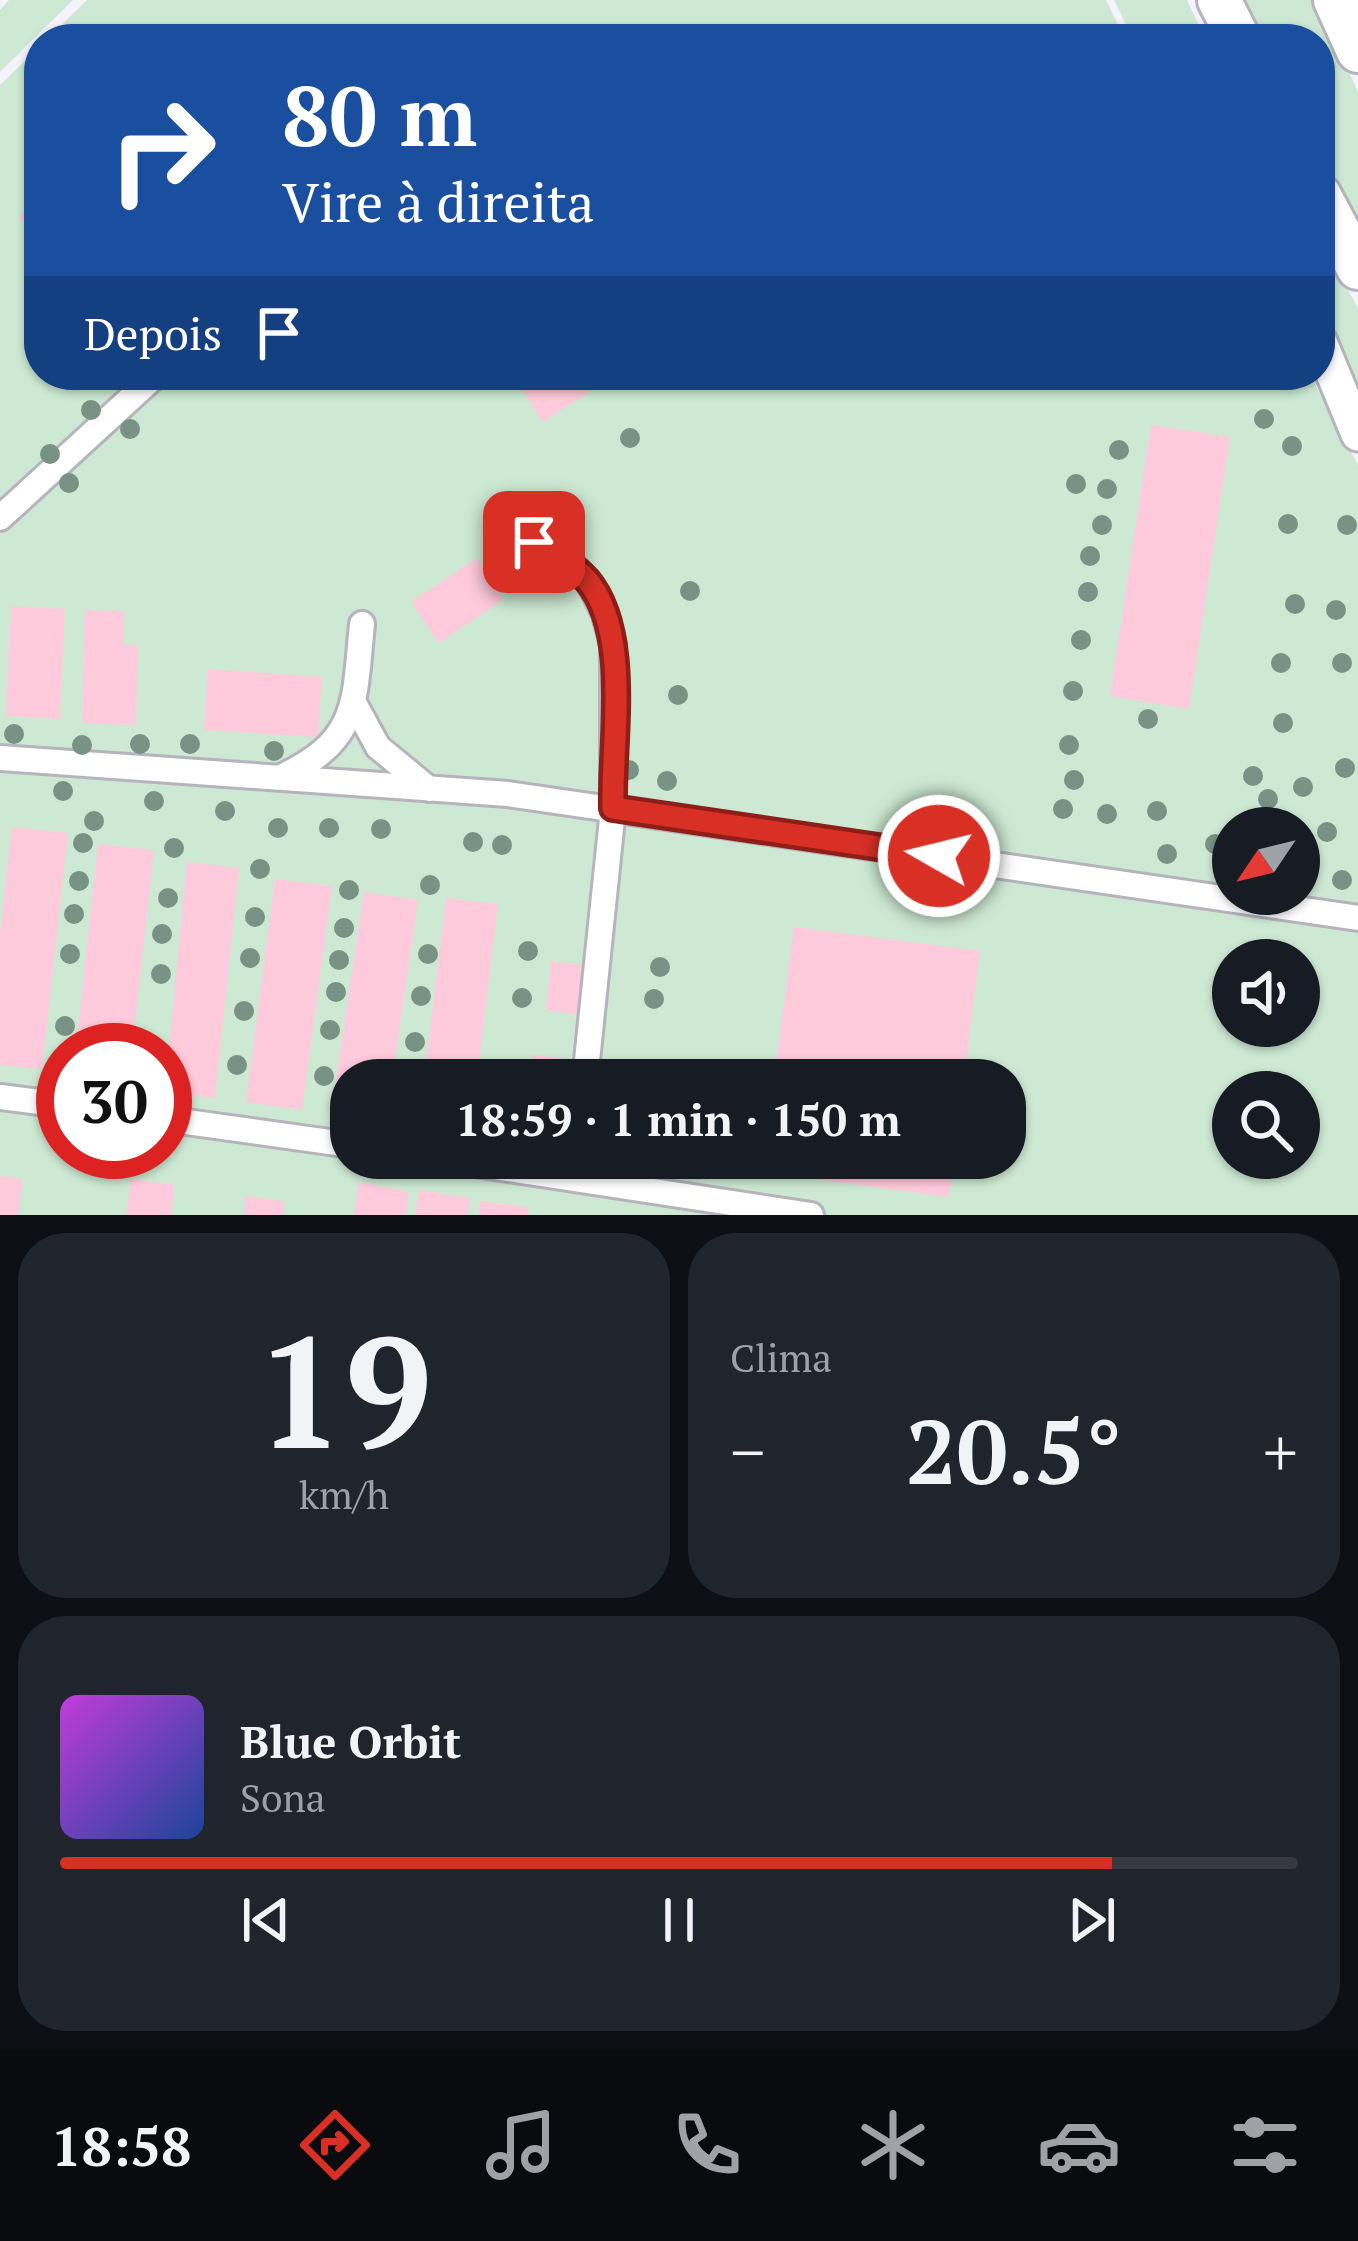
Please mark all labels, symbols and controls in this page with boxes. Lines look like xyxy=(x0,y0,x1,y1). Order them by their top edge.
text: 80 m xyxy=(282,59,477,170)
icon: right xyxy=(84,72,240,228)
text: Vire à direita xyxy=(282,166,594,237)
icon: arrive xyxy=(246,300,312,366)
text: Depois xyxy=(84,303,222,363)
pin xyxy=(483,491,585,593)
icon: arrive xyxy=(501,509,567,575)
position arrow xyxy=(876,793,1002,919)
north arrow xyxy=(1212,807,1320,915)
map controls xyxy=(1212,807,1320,1179)
button: sound xyxy=(1212,939,1320,1047)
speed limit sign: 30 xyxy=(36,1023,192,1179)
button: search xyxy=(1212,1071,1320,1179)
text: 18:59 · 1 min · 150 m xyxy=(455,1089,901,1149)
text: 19 xyxy=(256,1286,432,1493)
text: Clima xyxy=(730,1331,832,1383)
text: 20.5° xyxy=(906,1390,1122,1510)
text: − xyxy=(730,1407,765,1495)
text: + xyxy=(1263,1407,1298,1495)
text: km/h xyxy=(299,1468,389,1520)
text: Blue Orbit xyxy=(240,1711,461,1771)
text: Sona xyxy=(240,1771,325,1823)
icon: previous xyxy=(233,1887,299,1953)
icon: pause xyxy=(646,1887,712,1953)
icon: next xyxy=(1059,1887,1125,1953)
icon: directions xyxy=(293,2103,377,2187)
icon: music xyxy=(479,2103,563,2187)
icon: phone xyxy=(665,2103,749,2187)
icon: climate xyxy=(851,2103,935,2187)
icon: car xyxy=(1037,2103,1121,2187)
icon: filters xyxy=(1223,2103,1307,2187)
text: 18:58 xyxy=(51,2110,192,2181)

